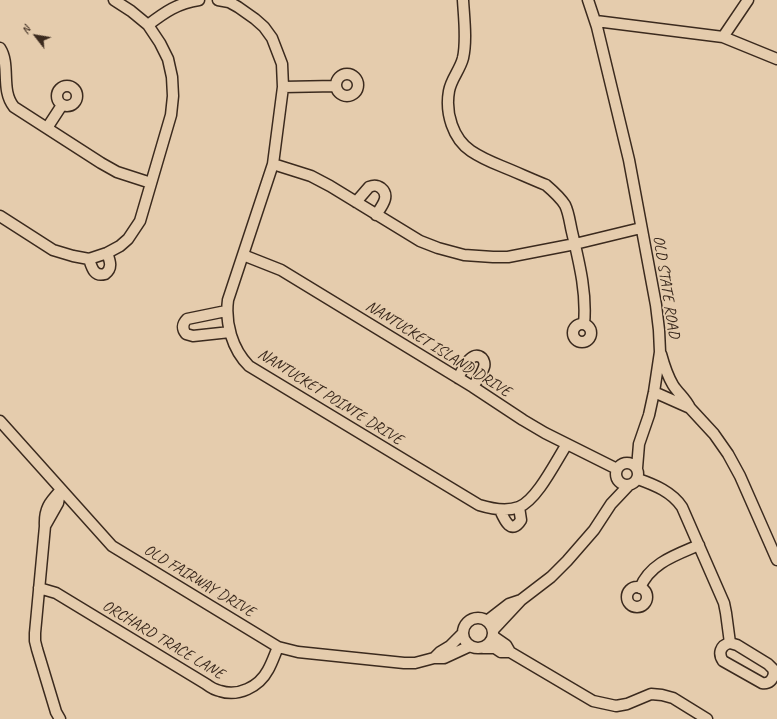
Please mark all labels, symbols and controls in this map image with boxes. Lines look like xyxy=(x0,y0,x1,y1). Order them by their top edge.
north arrow xyxy=(16,16,56,56)
text: N xyxy=(18,23,33,36)
street label: OLD STATE ROAD xyxy=(648,234,684,340)
street label: NANTUCKET ISLAND DRIVE xyxy=(362,297,514,401)
street label: NANTUCKET POINTE DRIVE xyxy=(254,345,406,449)
street label: OLD FAIRWAY DRIVE xyxy=(140,540,258,622)
street label: ORCHARD TRACE LANE xyxy=(99,596,227,684)

